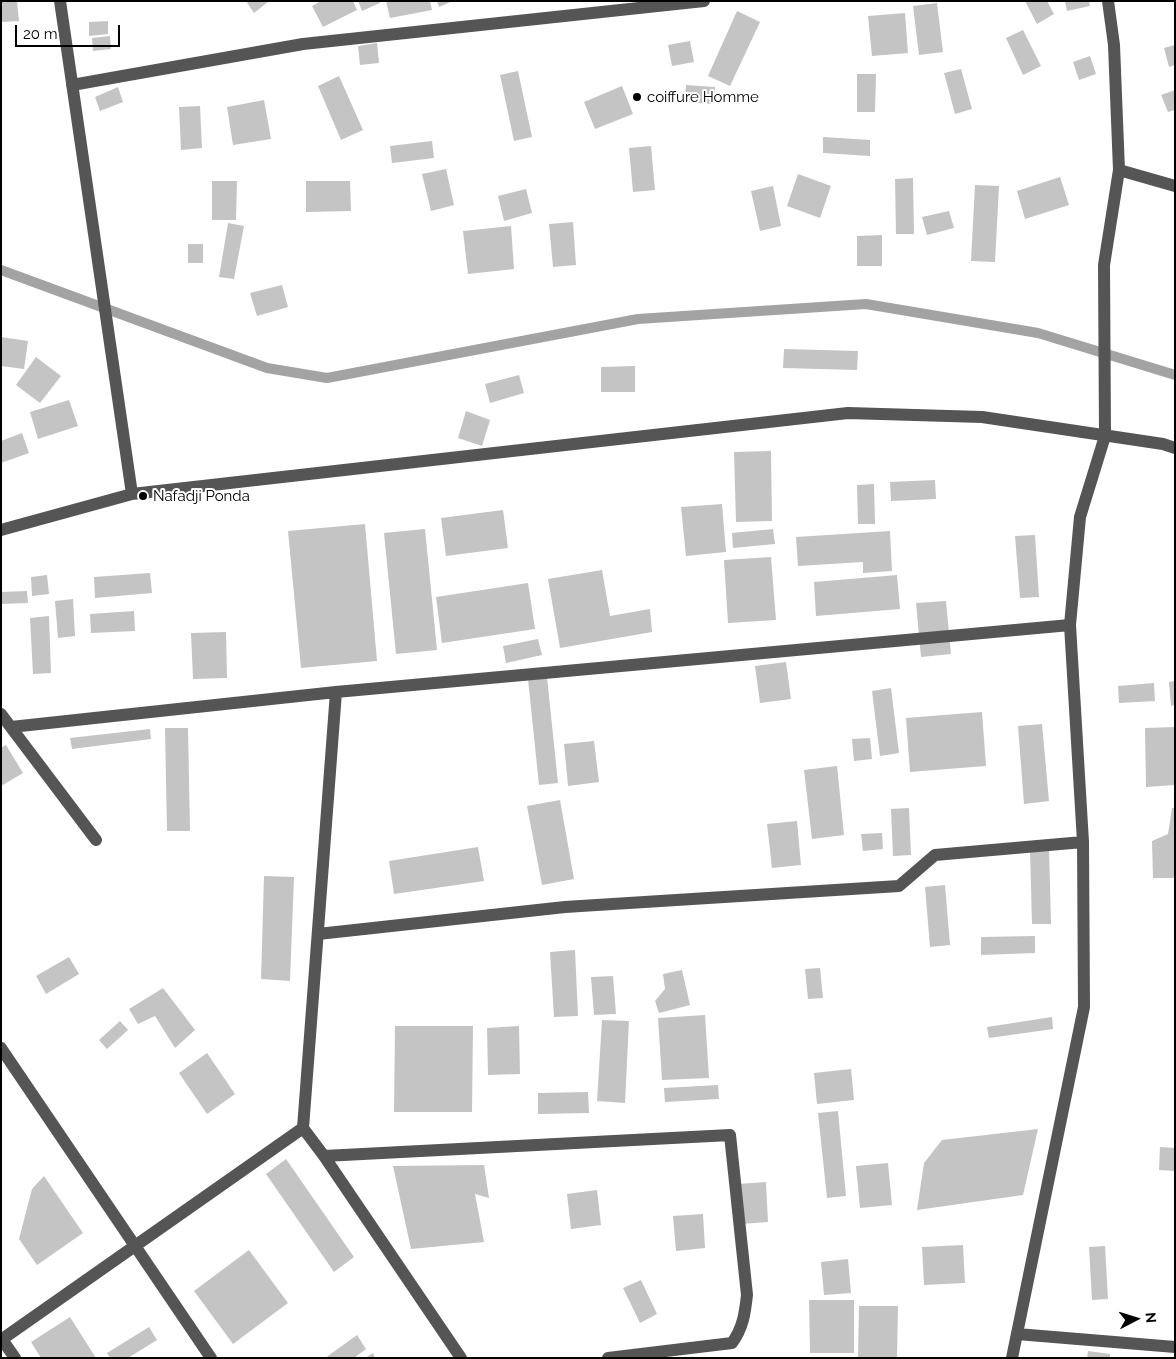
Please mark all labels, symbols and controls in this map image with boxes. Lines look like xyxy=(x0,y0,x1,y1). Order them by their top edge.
scale bar xyxy=(18,15,122,47)
text: 20 m xyxy=(23,25,58,43)
place label: coiffure Homme xyxy=(647,88,759,106)
marker: coiffure Homme xyxy=(631,91,643,103)
place label: Nafadji Ponda xyxy=(153,487,250,505)
marker: Nafadji Ponda xyxy=(137,490,149,502)
north arrow xyxy=(1111,1294,1161,1344)
text: N xyxy=(1143,1312,1159,1324)

